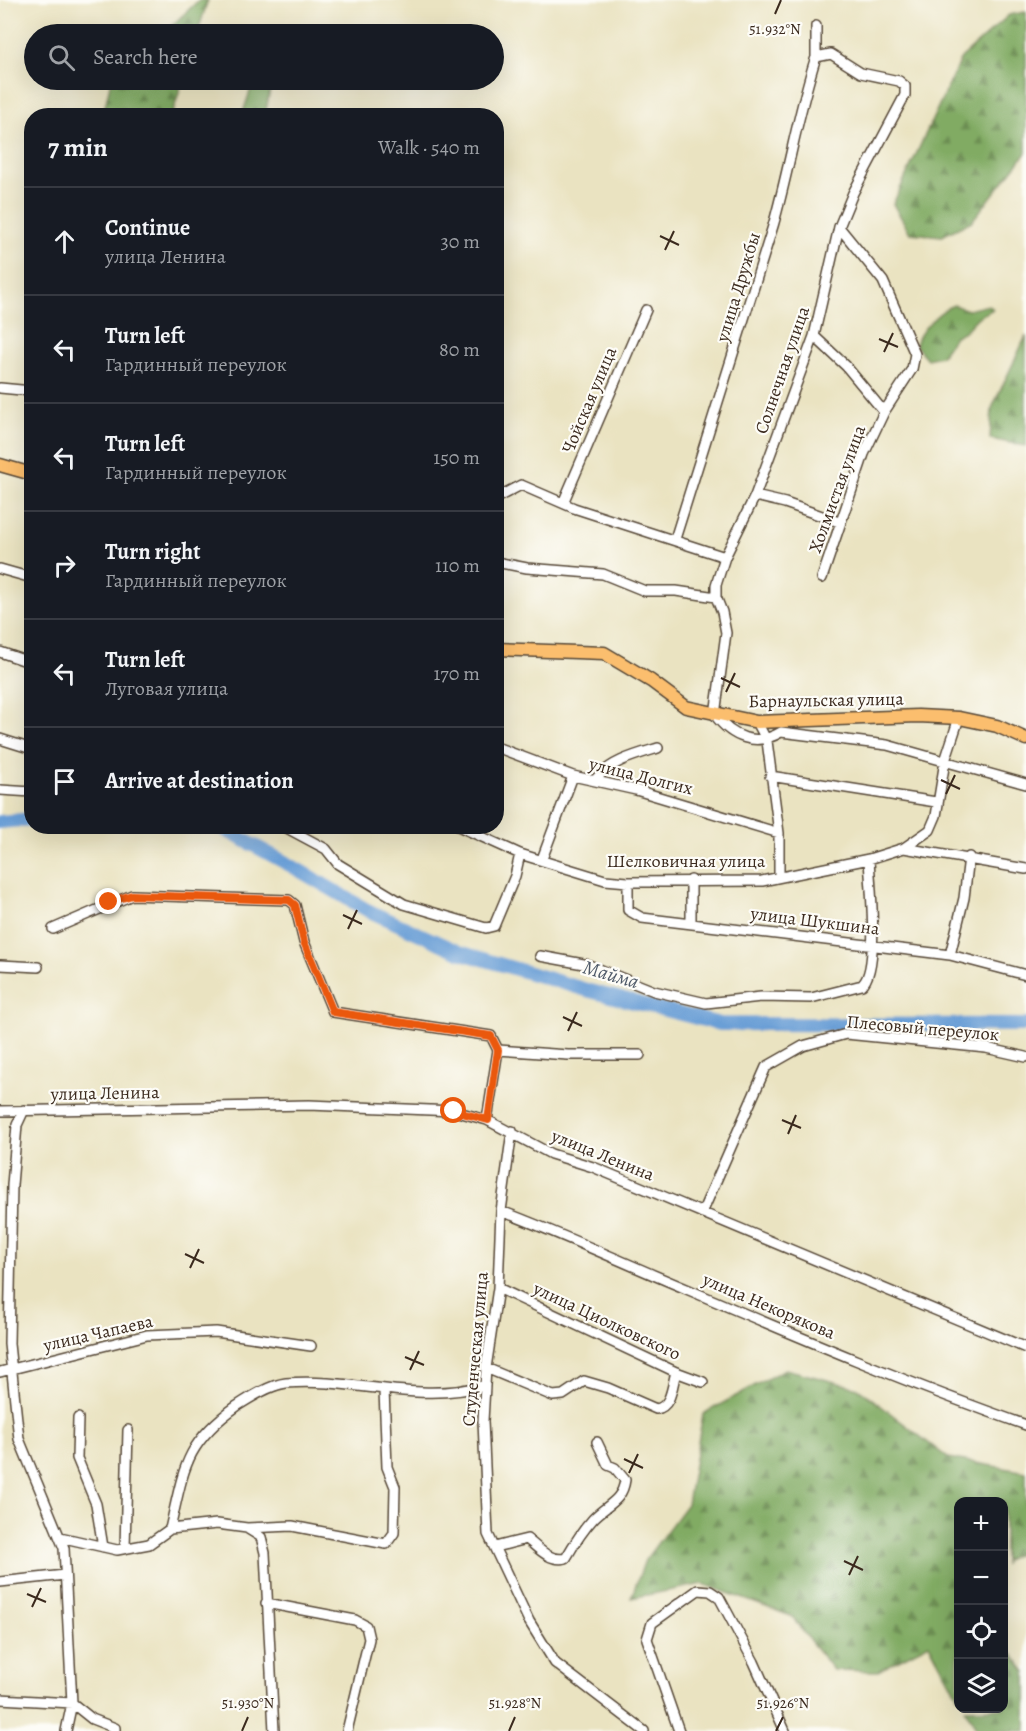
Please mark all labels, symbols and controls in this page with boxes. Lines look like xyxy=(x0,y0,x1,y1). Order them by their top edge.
text: 51.932°N xyxy=(749,19,801,39)
search box xyxy=(24,24,504,90)
icon: search xyxy=(45,41,78,74)
text: Search here xyxy=(93,42,198,72)
text: 7 min xyxy=(48,130,108,165)
text: Walk · 540 m xyxy=(378,134,480,161)
text: Continue xyxy=(105,213,190,243)
icon: ahead xyxy=(48,225,81,258)
text: 30 m xyxy=(440,228,480,255)
street label: улица Дружбы xyxy=(710,229,766,346)
text: улица Ленина xyxy=(105,243,226,270)
street label: Солнечная улица xyxy=(749,302,815,437)
text: Turn left xyxy=(105,321,185,351)
icon: left xyxy=(48,333,81,366)
text: 80 m xyxy=(439,336,480,363)
street label: Чойская улица xyxy=(556,343,622,457)
text: Гардинный переулок xyxy=(105,351,287,378)
street label: Холмистая улица xyxy=(803,421,871,556)
text: Turn left xyxy=(105,429,185,459)
icon: left xyxy=(48,441,81,474)
text: 150 m xyxy=(433,444,480,471)
text: Гардинный переулок xyxy=(105,459,287,486)
text: Turn right xyxy=(105,537,201,567)
icon: right xyxy=(48,549,81,582)
text: 110 m xyxy=(435,552,480,579)
text: Гардинный переулок xyxy=(105,567,287,594)
text: Turn left xyxy=(105,645,185,675)
icon: left xyxy=(48,657,81,690)
text: 170 m xyxy=(434,660,480,687)
text: Луговая улица xyxy=(105,675,228,702)
street label: Барнаульская улица xyxy=(748,687,904,713)
street label: улица Долгих xyxy=(586,751,695,800)
icon: arrive xyxy=(48,765,81,798)
text: Arrive at destination xyxy=(105,766,294,796)
street label: Шелковичная улица xyxy=(607,849,766,873)
route end xyxy=(95,888,121,914)
street label: улица Шукшина xyxy=(748,901,882,941)
water label: Майма xyxy=(580,954,642,995)
street label: Плесовый переулок xyxy=(846,1009,1000,1047)
street label: улица Ленина xyxy=(49,1080,160,1106)
route start xyxy=(440,1097,466,1123)
street label: улица Ленина xyxy=(547,1123,659,1187)
street label: улица Некорякова xyxy=(698,1267,840,1345)
street label: Студенческая улица xyxy=(456,1270,494,1427)
street label: улица Циолковского xyxy=(528,1276,685,1366)
street label: улица Чапаева xyxy=(40,1309,156,1357)
map controls xyxy=(954,1497,1008,1713)
button: + xyxy=(954,1497,1008,1551)
button: − xyxy=(954,1551,1008,1605)
button: locate xyxy=(954,1605,1008,1659)
button: layers xyxy=(954,1659,1008,1713)
text: 51.930°N xyxy=(222,1693,274,1713)
text: 51.928°N xyxy=(489,1693,542,1713)
text: 51.926°N xyxy=(757,1693,809,1713)

